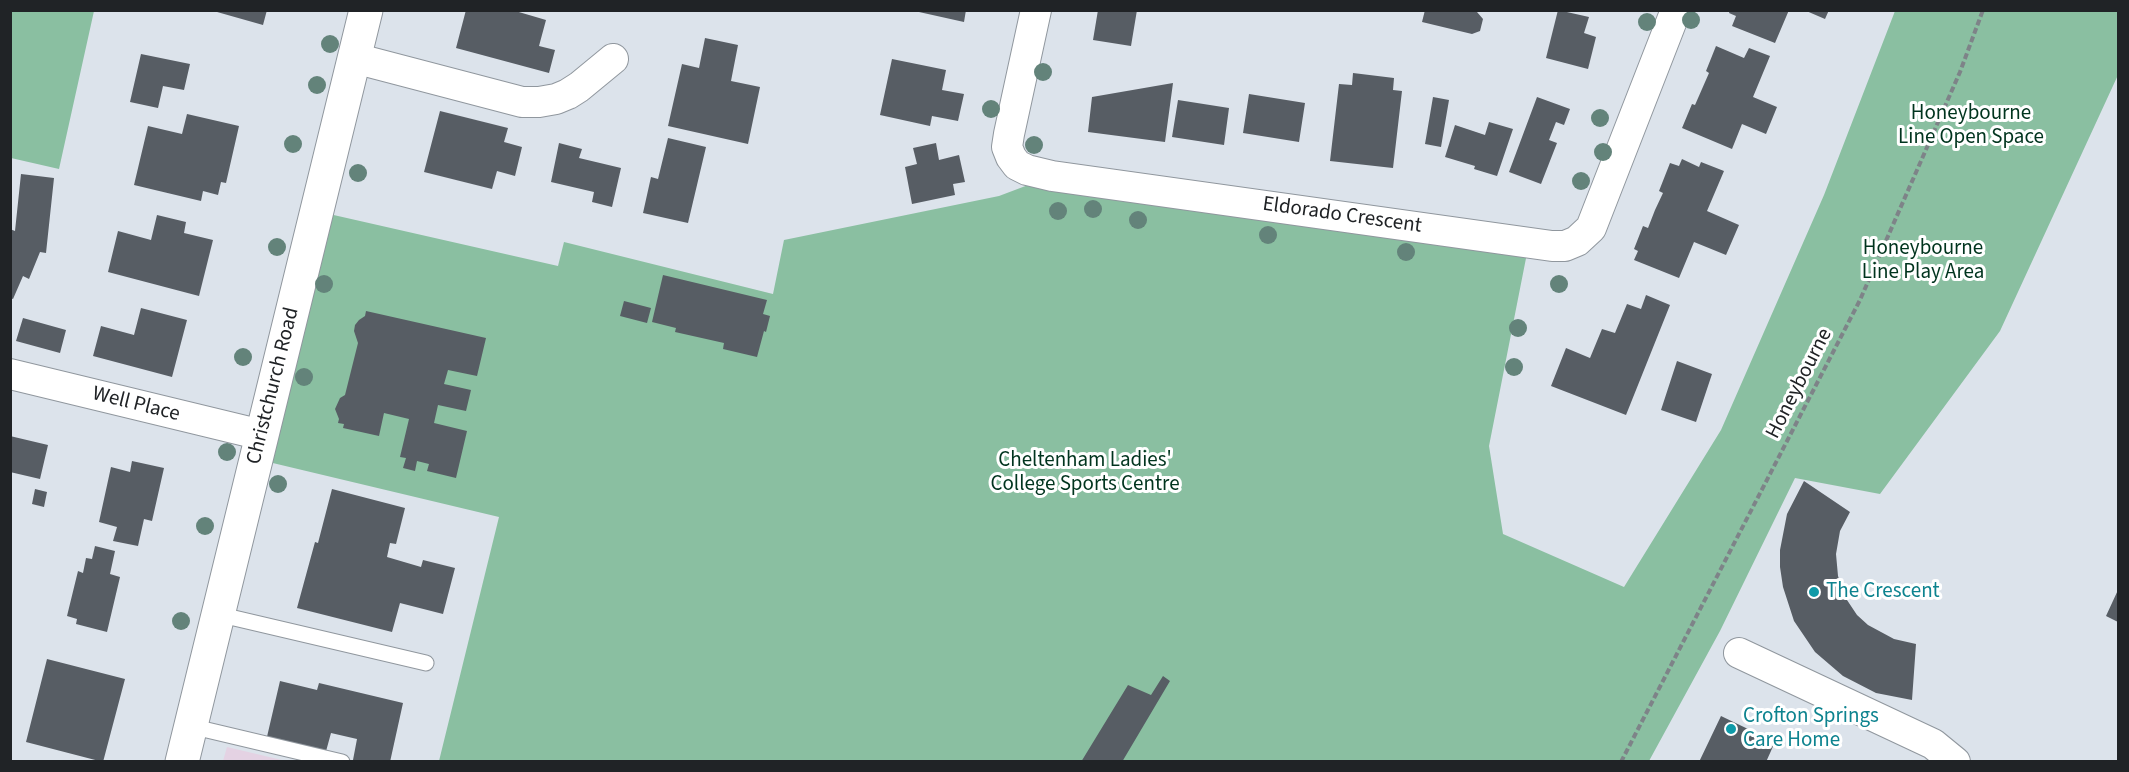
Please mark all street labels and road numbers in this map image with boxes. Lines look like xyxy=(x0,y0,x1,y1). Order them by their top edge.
street label: Eldorado Crescent xyxy=(1261,192,1423,240)
street label: Christchurch Road xyxy=(242,305,306,467)
street label: Honeybourne xyxy=(1761,325,1839,443)
street label: Well Place xyxy=(90,382,182,428)

